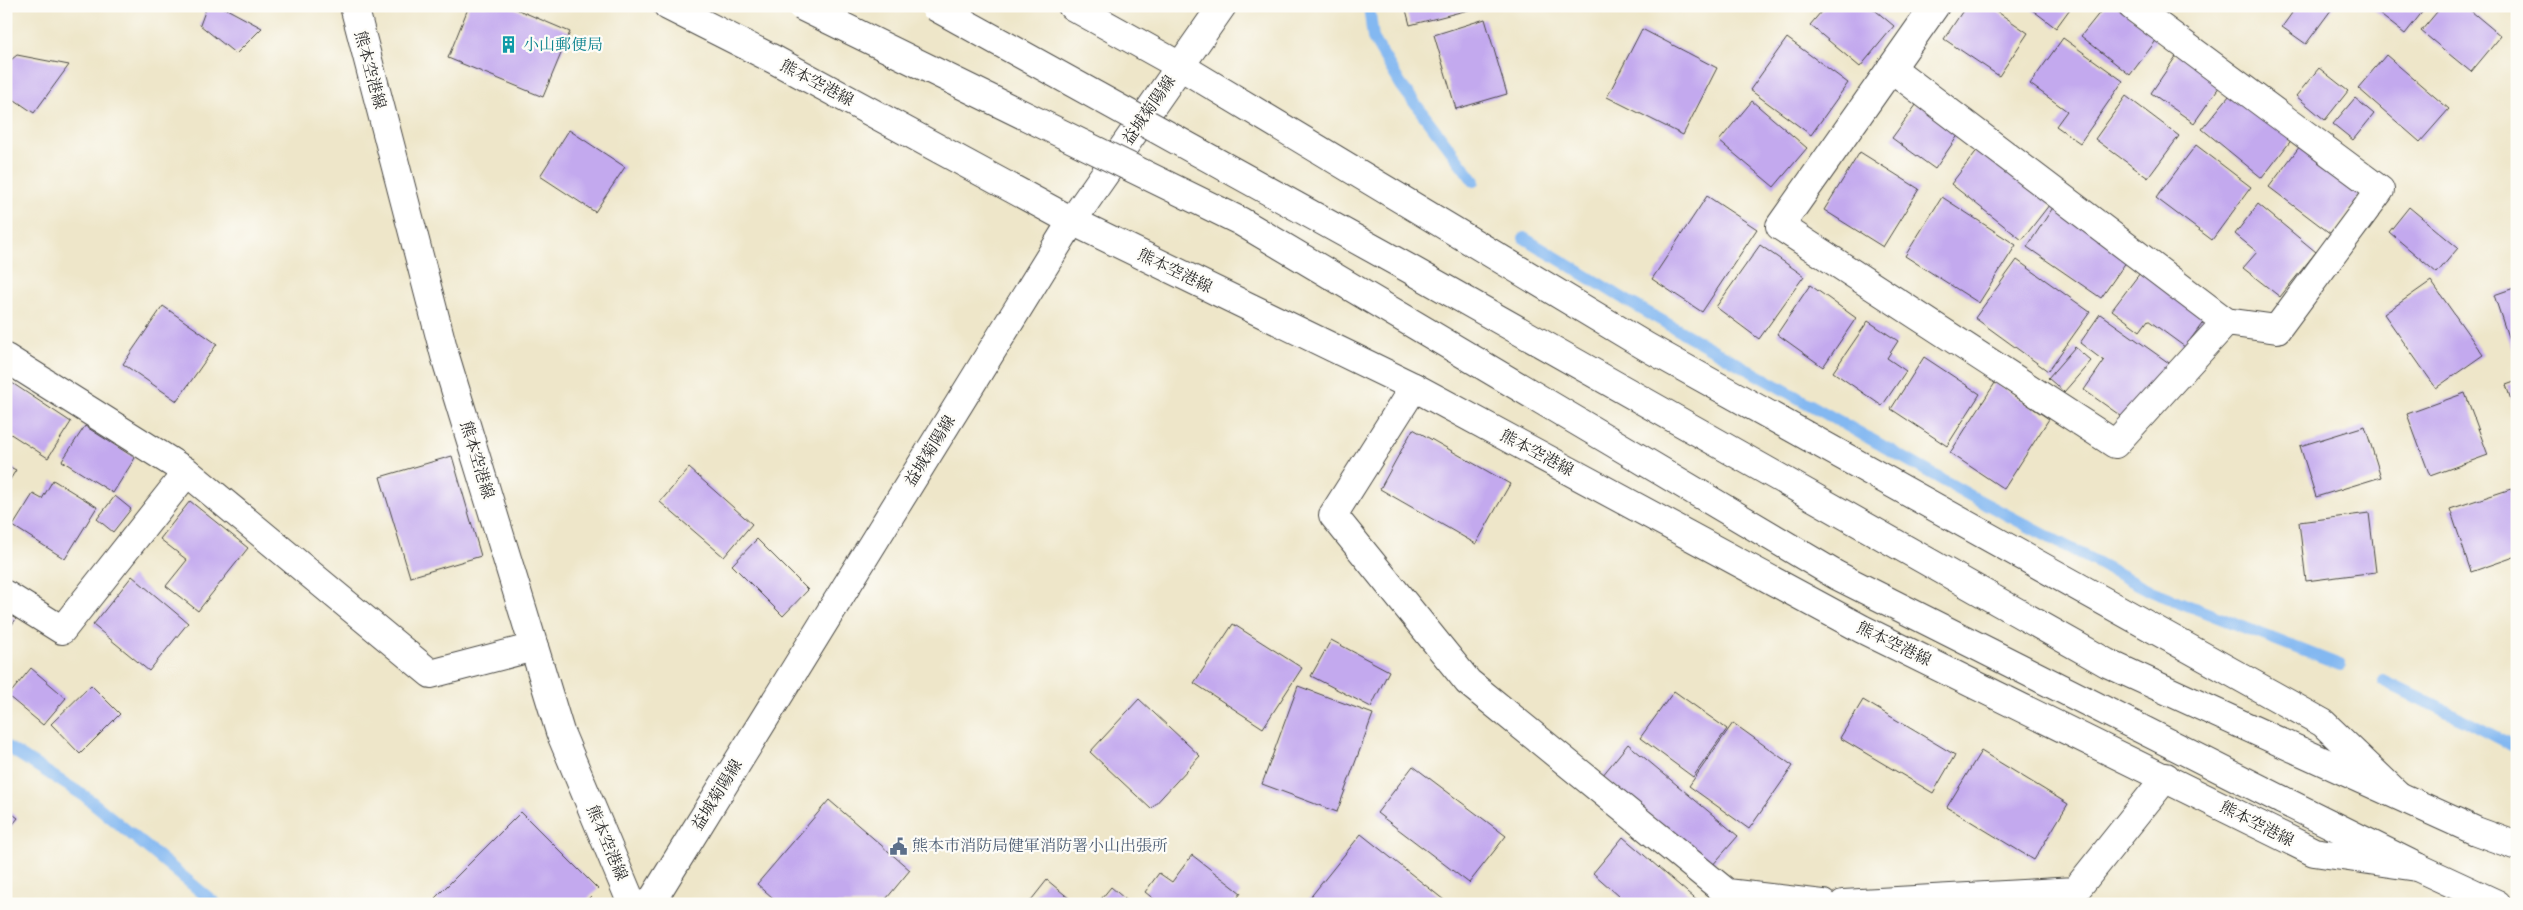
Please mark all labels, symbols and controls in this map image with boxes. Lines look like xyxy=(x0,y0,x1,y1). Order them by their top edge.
street label: 熊本空港線 xyxy=(350,29,390,111)
building icon: 小山郵便局 xyxy=(499,35,519,55)
place label: 小山郵便局 xyxy=(523,35,603,55)
street label: 熊本空港線 xyxy=(777,55,857,111)
street label: 益城菊陽線 xyxy=(1118,71,1180,149)
street label: 熊本空港線 xyxy=(1135,244,1215,298)
street label: 益城菊陽線 xyxy=(900,412,960,490)
street label: 熊本空港線 xyxy=(456,419,498,501)
street label: 熊本空港線 xyxy=(1497,425,1577,481)
street label: 熊本空港線 xyxy=(1854,617,1934,671)
street label: 益城菊陽線 xyxy=(687,756,747,834)
street label: 熊本空港線 xyxy=(2217,797,2297,851)
street label: 熊本空港線 xyxy=(582,802,632,884)
public building icon: 熊本市消防局健軍消防署小山出張所 xyxy=(888,836,908,856)
place label: 熊本市消防局健軍消防署小山出張所 xyxy=(912,836,1168,856)

